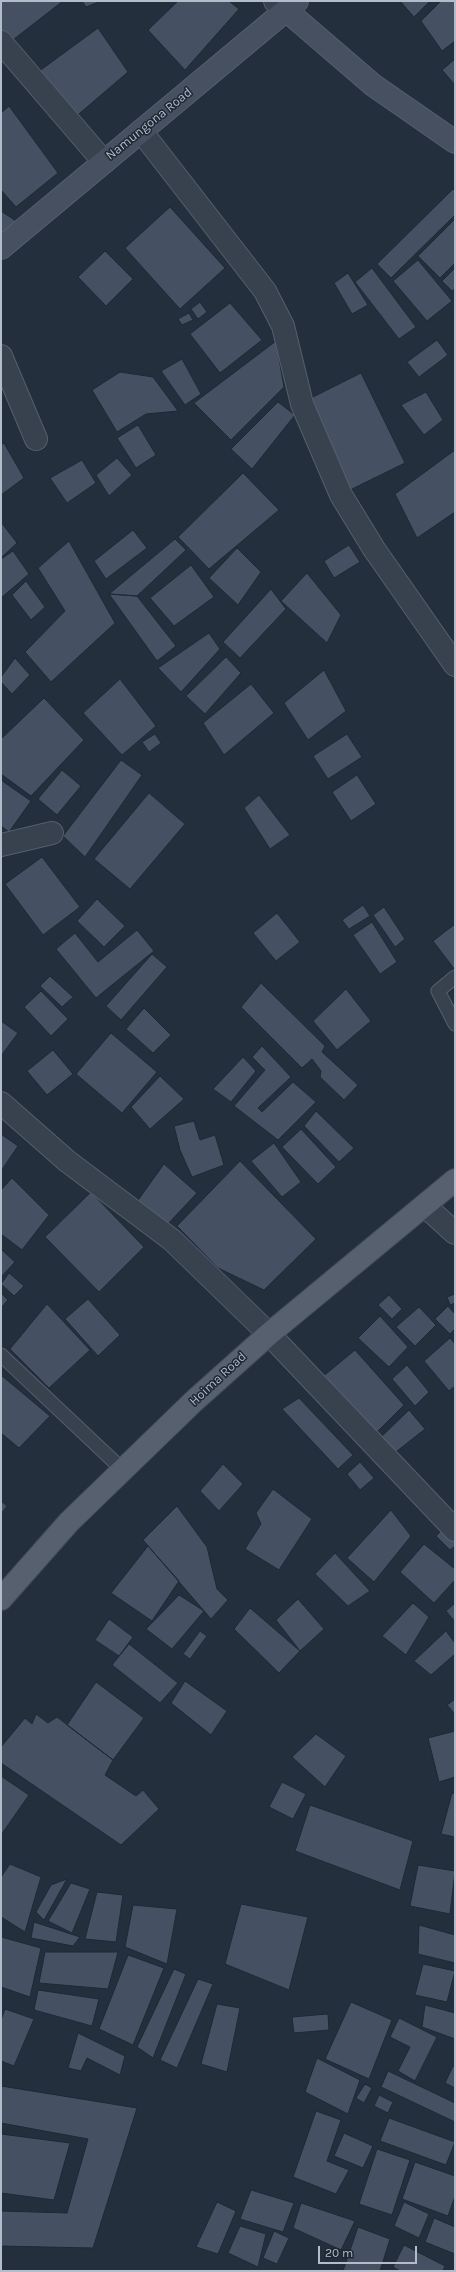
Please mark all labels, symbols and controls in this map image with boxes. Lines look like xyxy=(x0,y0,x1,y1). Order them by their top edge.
street label: Namungona Road xyxy=(103,84,195,164)
street label: Hoima Road xyxy=(186,1349,250,1409)
scale bar xyxy=(320,2238,419,2264)
text: 20 m xyxy=(325,2246,353,2260)

